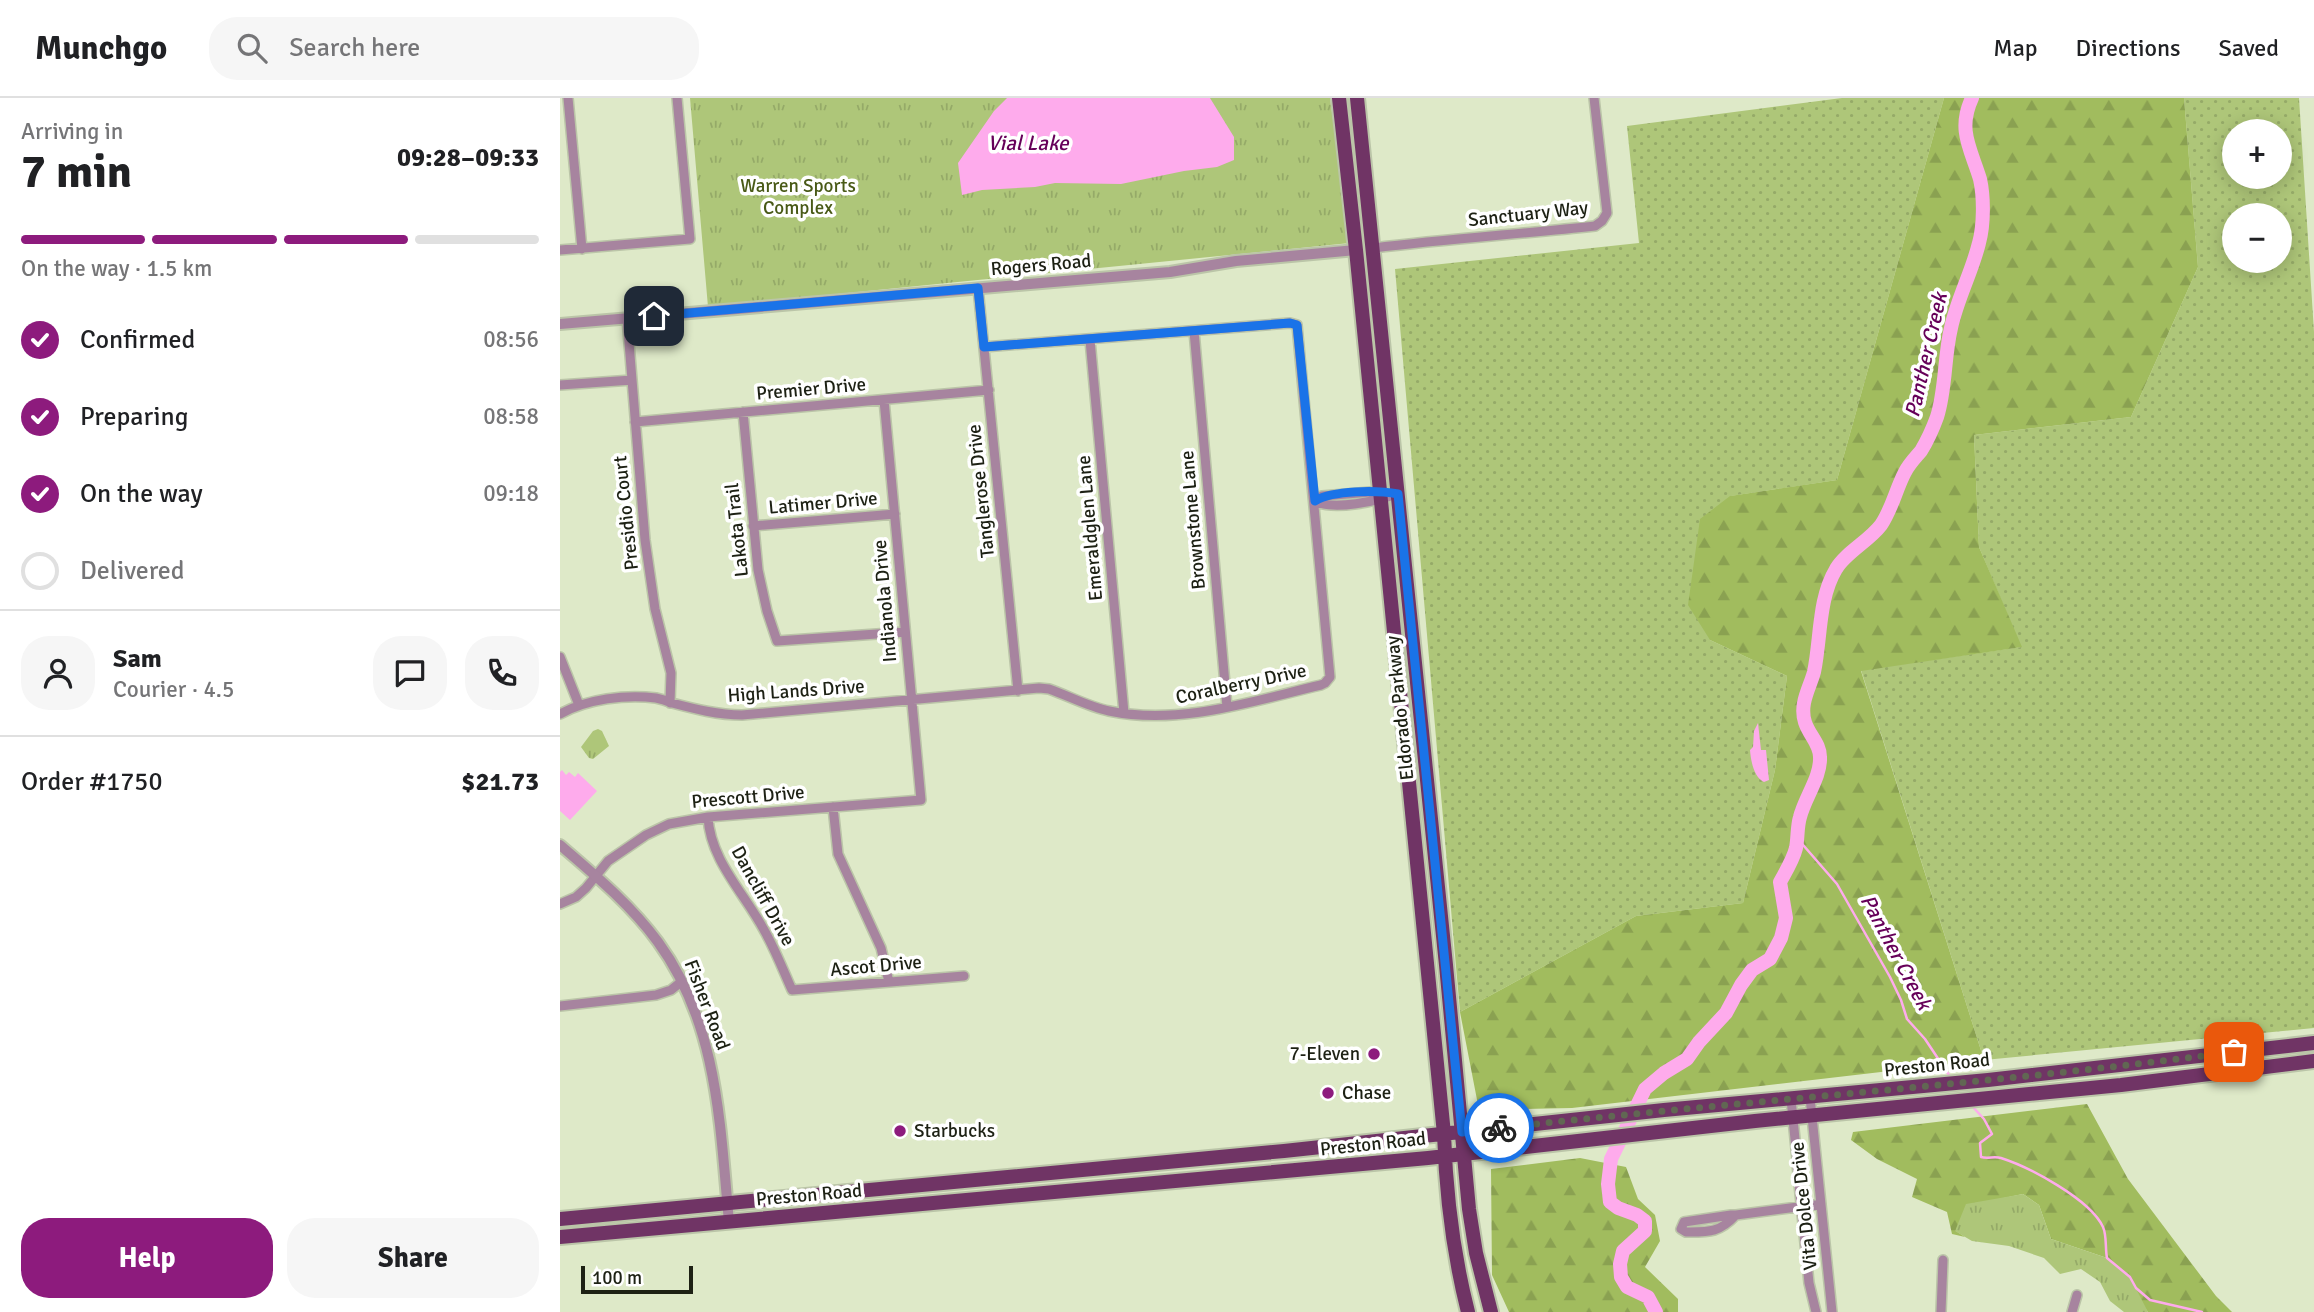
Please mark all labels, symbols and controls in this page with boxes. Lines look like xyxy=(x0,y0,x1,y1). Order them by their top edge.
search box xyxy=(209,17,699,80)
text: Munchgo xyxy=(35,28,167,69)
icon: search xyxy=(233,29,271,67)
text: Search here xyxy=(289,32,420,64)
text: Map xyxy=(1993,33,2038,63)
text: Directions xyxy=(2076,33,2181,63)
text: Saved xyxy=(2219,33,2279,63)
text: Arriving in xyxy=(21,117,123,146)
map controls xyxy=(2222,119,2292,273)
button: + xyxy=(2222,119,2292,189)
water label: Vial Lake xyxy=(987,130,1070,156)
text: 09:28–09:33 xyxy=(397,142,539,174)
text: 7 min xyxy=(21,144,132,200)
park label: Warren Sports Complex xyxy=(740,174,856,220)
street label: Sanctuary Way xyxy=(1467,196,1589,232)
button: − xyxy=(2222,203,2292,273)
street label: Rogers Road xyxy=(990,249,1092,281)
text: On the way · 1.5 km xyxy=(21,254,212,283)
pin xyxy=(624,286,684,346)
water label: Panther Creek xyxy=(1899,288,1953,420)
icon: home xyxy=(635,297,673,335)
icon: check xyxy=(21,321,59,359)
text: Confirmed xyxy=(80,324,195,356)
text: 08:56 xyxy=(483,325,539,354)
street label: Premier Drive xyxy=(755,372,867,406)
icon: check xyxy=(21,398,59,436)
text: Preparing xyxy=(80,401,188,433)
text: 08:58 xyxy=(483,402,539,431)
street label: Tanglerose Drive xyxy=(962,423,1000,559)
street label: Brownstone Lane xyxy=(1175,449,1211,591)
street label: Presidio Court xyxy=(608,454,644,571)
street label: Emeraldglen Lane xyxy=(1072,454,1108,602)
icon: check xyxy=(21,475,59,513)
text: On the way xyxy=(80,478,203,510)
text: 09:18 xyxy=(483,479,539,508)
street label: Lakota Trail xyxy=(720,482,754,578)
street label: Latimer Drive xyxy=(767,486,879,520)
street label: Indianola Drive xyxy=(868,539,902,663)
text: Delivered xyxy=(80,555,185,587)
street label: Eldorado Parkway xyxy=(1380,635,1420,781)
button: person xyxy=(21,636,95,710)
button: chat xyxy=(373,636,447,710)
button: phone xyxy=(465,636,539,710)
text: Sam xyxy=(113,643,162,675)
street label: Coralberry Drive xyxy=(1174,658,1308,710)
street label: High Lands Drive xyxy=(727,674,865,708)
text: Courier · 4.5 xyxy=(113,675,234,704)
text: Order #1750 xyxy=(21,766,162,798)
text: $21.73 xyxy=(461,766,539,798)
street label: Prescott Drive xyxy=(690,780,806,814)
street label: Dancliff Drive xyxy=(726,842,800,950)
water label: Panther Creek xyxy=(1855,890,1938,1016)
street label: Ascot Drive xyxy=(829,950,923,982)
street label: Fisher Road xyxy=(679,956,735,1054)
pin xyxy=(2204,1022,2264,1082)
icon: bag xyxy=(2215,1033,2253,1071)
place label: 7-Eleven xyxy=(1289,1042,1360,1066)
marker: 7-Eleven xyxy=(1366,1046,1382,1062)
street label: Preston Road xyxy=(1883,1047,1991,1083)
place label: Chase xyxy=(1342,1081,1391,1105)
marker: Chase xyxy=(1320,1085,1336,1101)
courier xyxy=(1464,1093,1534,1163)
icon: bike xyxy=(1480,1109,1518,1147)
place label: Starbucks xyxy=(914,1119,995,1143)
marker: Starbucks xyxy=(892,1123,908,1139)
street label: Preston Road xyxy=(1319,1126,1427,1162)
street label: Vita Dolce Drive xyxy=(1785,1141,1823,1271)
street label: Preston Road xyxy=(755,1178,863,1212)
button: Help xyxy=(21,1218,273,1298)
button: Share xyxy=(287,1218,539,1298)
scale bar xyxy=(581,1263,693,1295)
text: 100 m xyxy=(592,1266,642,1290)

